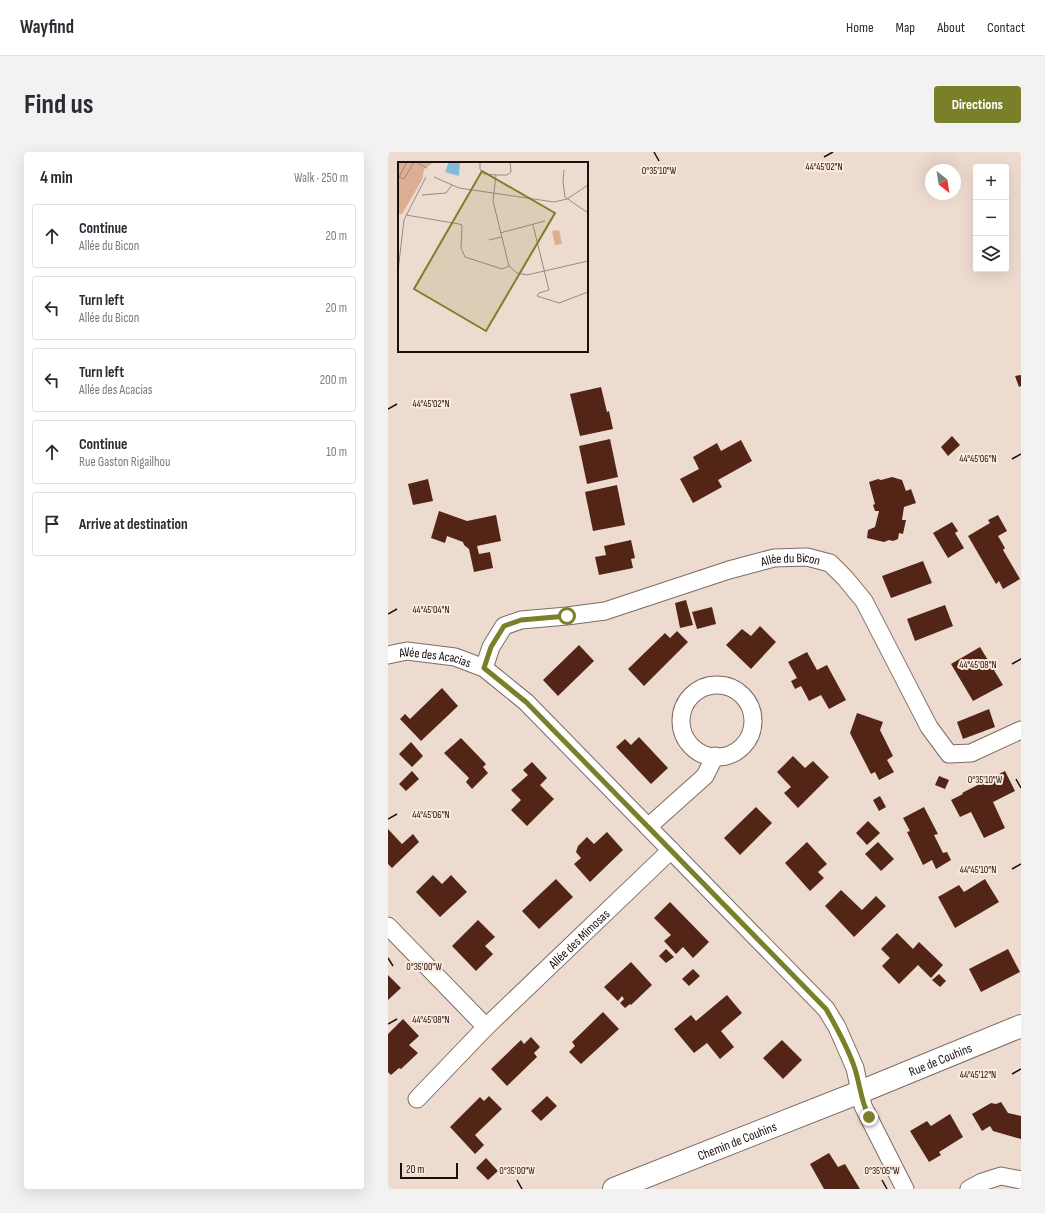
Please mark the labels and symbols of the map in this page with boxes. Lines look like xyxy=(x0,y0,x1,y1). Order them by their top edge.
text: 44°45'02"N xyxy=(805,161,843,173)
inset map xyxy=(398,162,588,352)
north arrow xyxy=(925,164,961,200)
text: 0°35'10"W xyxy=(642,165,677,177)
text: 44°45'02"N xyxy=(412,398,450,410)
text: 44°45'06"N xyxy=(959,453,997,465)
street label: Allée du Bicon xyxy=(758,550,822,570)
text: 44°45'04"N xyxy=(412,604,450,616)
route start xyxy=(558,607,576,625)
street label: Allée des Acacias xyxy=(397,644,474,672)
text: 44°45'08"N xyxy=(959,659,997,671)
text: 0°35'10"W xyxy=(968,774,1003,786)
text: 44°45'06"N xyxy=(412,809,450,821)
text: 44°45'10"N xyxy=(960,864,996,876)
street label: Allée des Mimosas xyxy=(545,906,614,973)
text: 0°35'00"W xyxy=(406,961,442,973)
text: 44°45'08"N xyxy=(412,1014,450,1026)
street label: Rue de Couhins xyxy=(907,1040,975,1080)
text: 44°45'12"N xyxy=(960,1069,996,1081)
route end xyxy=(860,1108,878,1126)
street label: Chemin de Couhins xyxy=(695,1119,779,1164)
scale bar xyxy=(400,1161,458,1180)
text: 0°35'00"W xyxy=(499,1165,535,1177)
text: 0°35'05"W xyxy=(864,1165,900,1177)

